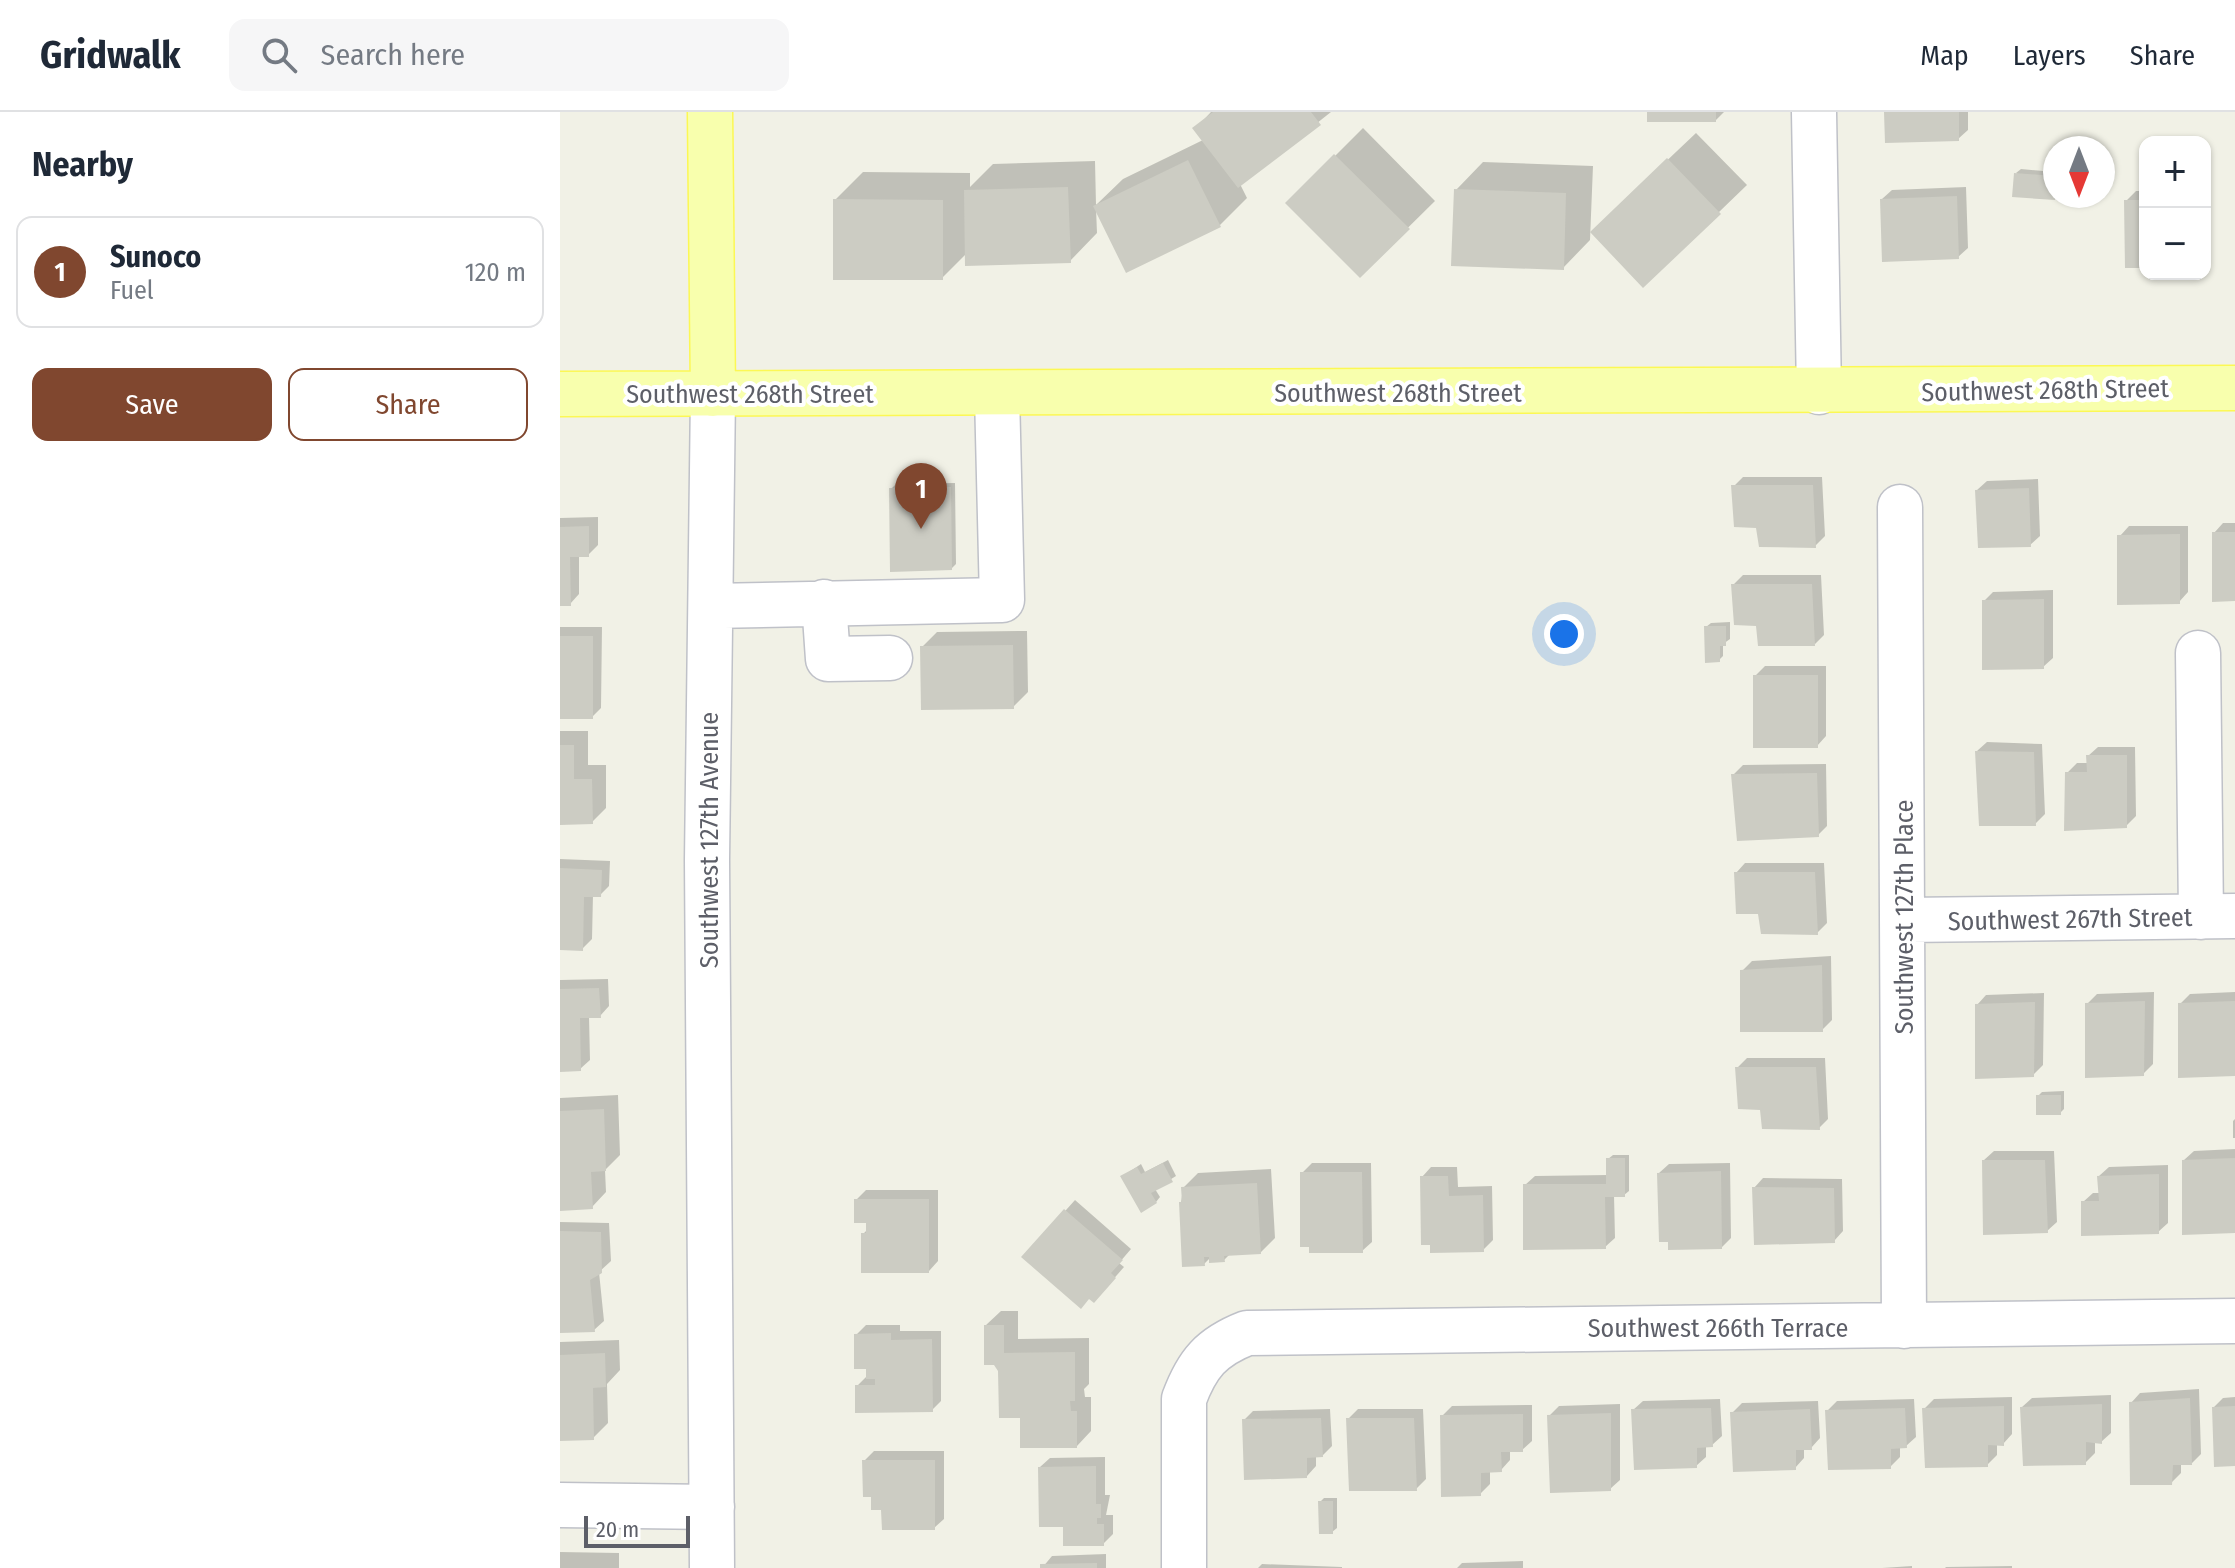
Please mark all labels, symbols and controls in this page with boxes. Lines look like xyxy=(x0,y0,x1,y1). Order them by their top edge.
search box xyxy=(229,19,789,91)
text: Gridwalk xyxy=(40,32,181,78)
icon: search xyxy=(257,33,301,77)
text: Search here xyxy=(321,37,465,73)
text: Map xyxy=(1920,39,1969,72)
text: Layers xyxy=(2013,39,2086,72)
text: Share xyxy=(2130,39,2195,72)
north arrow xyxy=(2043,136,2115,208)
map controls xyxy=(2139,136,2211,280)
button: + xyxy=(2139,136,2211,208)
text: Nearby xyxy=(32,144,133,185)
button: − xyxy=(2139,208,2211,280)
text: Sunoco xyxy=(110,239,201,275)
text: 1 xyxy=(55,257,66,288)
text: 120 m xyxy=(465,257,526,288)
text: Fuel xyxy=(110,275,154,306)
button: Save xyxy=(32,368,272,441)
button: Share xyxy=(288,368,528,441)
street label: Southwest 268th Street xyxy=(1921,373,2170,408)
street label: Southwest 268th Street xyxy=(1274,378,1522,409)
street label: Southwest 268th Street xyxy=(626,379,874,410)
pin: 1 xyxy=(895,463,947,529)
your location xyxy=(1544,614,1584,654)
street label: Southwest 127th Avenue xyxy=(694,712,725,968)
street label: Southwest 127th Place xyxy=(1889,800,1920,1034)
street label: Southwest 267th Street xyxy=(1947,902,2193,937)
street label: Southwest 266th Terrace xyxy=(1588,1313,1848,1344)
scale bar xyxy=(584,1512,690,1548)
text: 20 m xyxy=(596,1516,639,1543)

